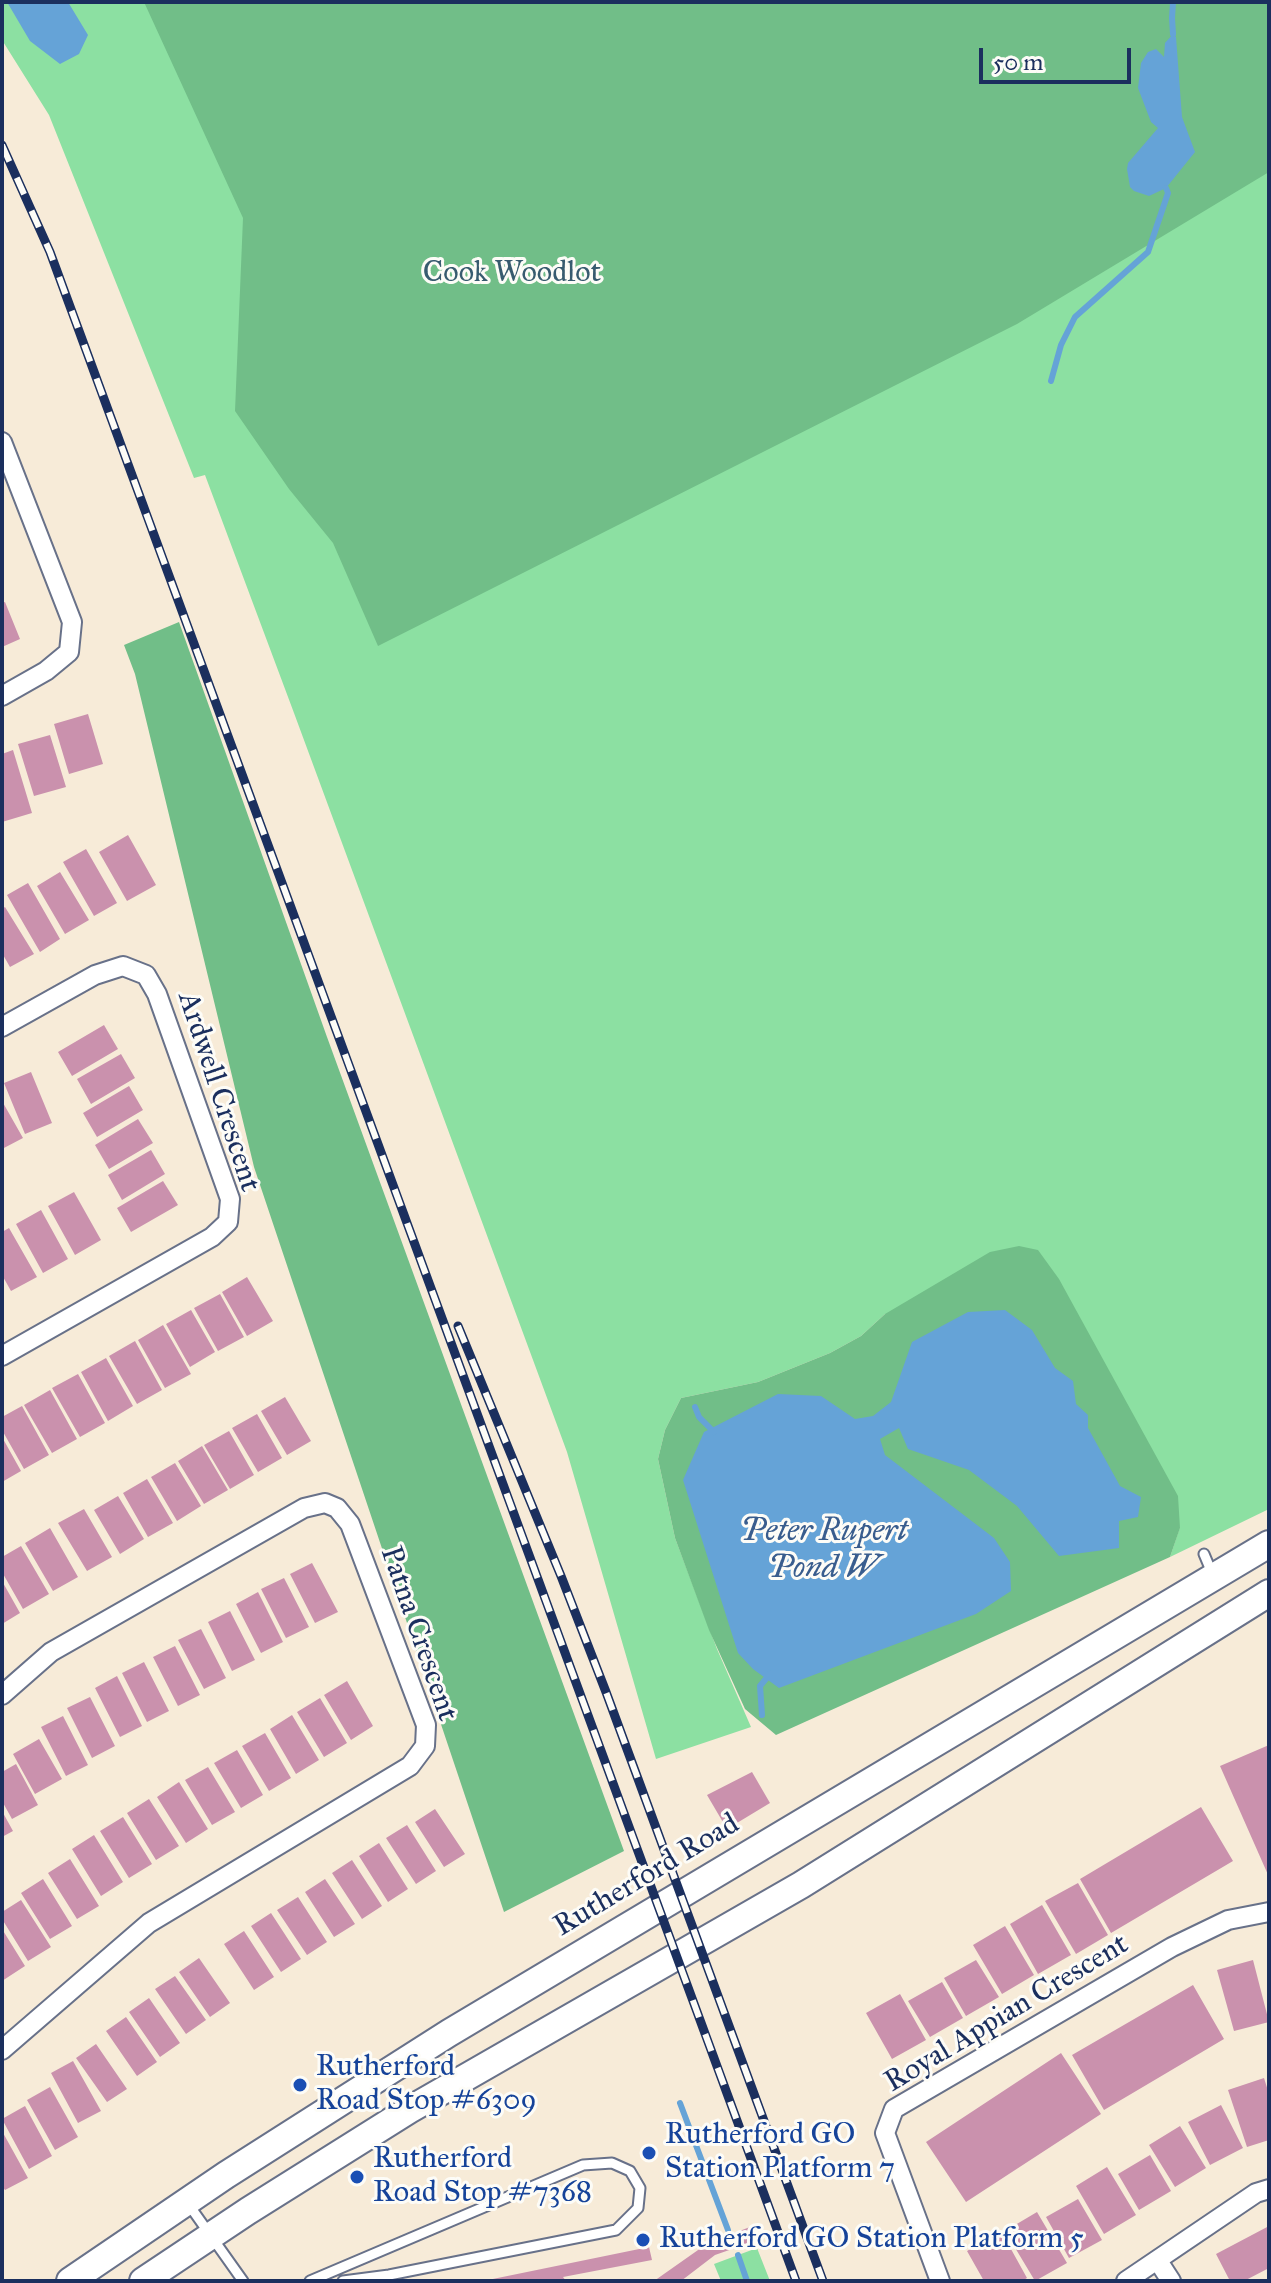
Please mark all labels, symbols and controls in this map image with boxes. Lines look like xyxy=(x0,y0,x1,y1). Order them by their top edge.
scale bar xyxy=(983,32,1135,82)
text: 50 m xyxy=(993,47,1043,77)
park label: Cook Woodlot xyxy=(423,256,601,292)
street label: Ardwell Crescent xyxy=(169,988,267,1196)
water label: Peter Rupert Pond W xyxy=(741,1513,907,1588)
street label: Patna Crescent xyxy=(371,1542,465,1726)
street label: Rutherford Road xyxy=(548,1807,746,1945)
street label: Royal Appian Crescent xyxy=(879,1927,1135,2101)
place label: Rutherford Road Stop #6309 xyxy=(316,2050,537,2120)
marker: Rutherford Road Stop #6309 xyxy=(291,2076,309,2094)
place label: Rutherford GO Station Platform 7 xyxy=(665,2118,895,2188)
place label: Rutherford Road Stop #7368 xyxy=(373,2142,592,2212)
marker: Rutherford GO Station Platform 7 xyxy=(640,2144,658,2162)
marker: Rutherford Road Stop #7368 xyxy=(348,2168,366,2186)
place label: Rutherford GO Station Platform 5 xyxy=(659,2222,1084,2258)
marker: Rutherford GO Station Platform 5 xyxy=(634,2231,652,2249)

